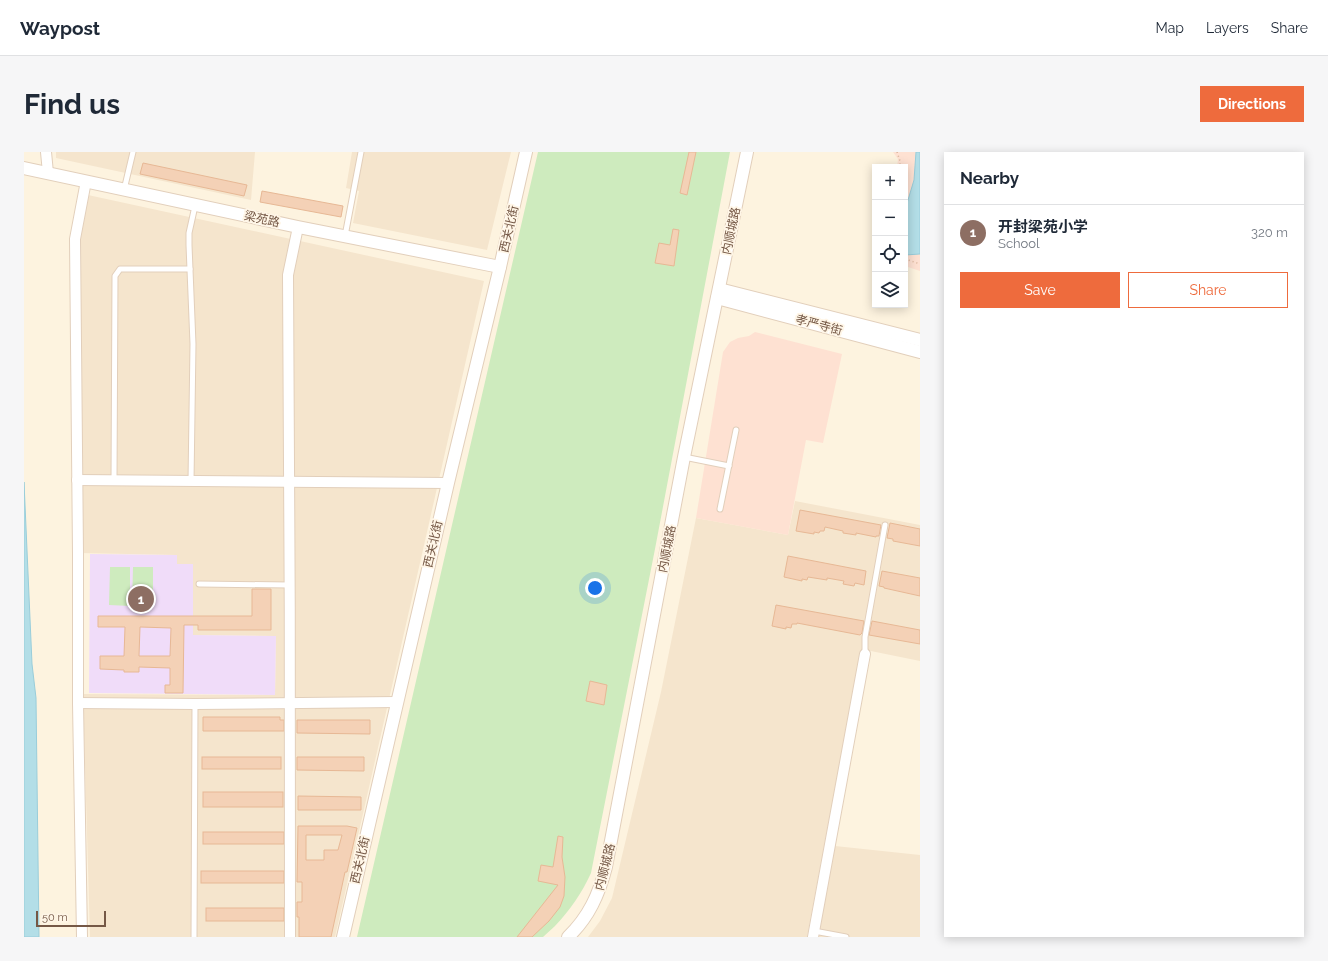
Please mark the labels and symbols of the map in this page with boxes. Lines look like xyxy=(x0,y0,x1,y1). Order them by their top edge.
street label: 西关北街 xyxy=(497,204,521,254)
street label: 内顺城路 xyxy=(719,206,743,256)
street label: 梁苑路 xyxy=(243,208,281,230)
street label: 孝严寺街 xyxy=(794,312,844,338)
street label: 西关北街 xyxy=(421,519,445,569)
street label: 内顺城路 xyxy=(656,524,678,574)
your location xyxy=(585,578,605,598)
pin: 1 xyxy=(128,584,154,614)
street label: 西关北街 xyxy=(348,835,372,885)
street label: 内顺城路 xyxy=(592,842,618,892)
scale bar xyxy=(36,909,106,928)

